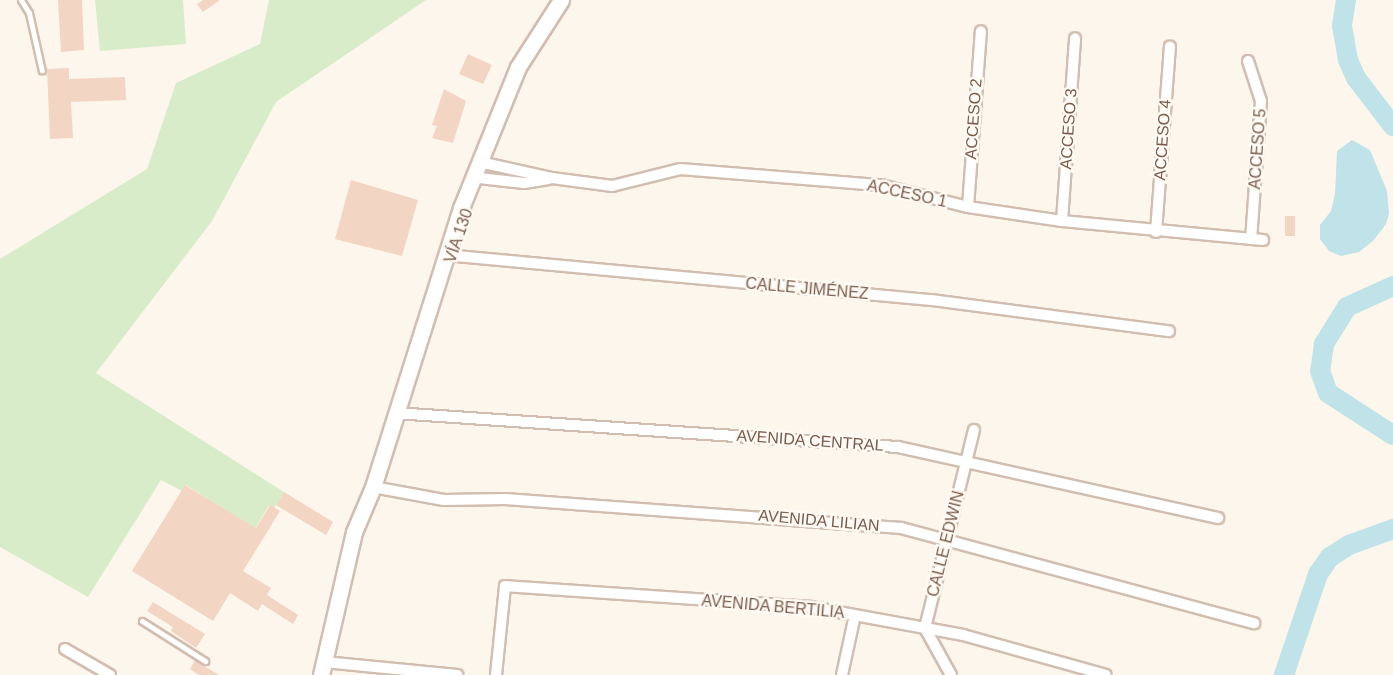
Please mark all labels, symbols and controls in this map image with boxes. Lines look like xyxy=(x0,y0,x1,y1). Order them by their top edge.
street label: ACCESO 2 xyxy=(962,78,986,160)
street label: ACCESO 3 xyxy=(1057,88,1081,170)
street label: ACCESO 4 xyxy=(1151,99,1175,181)
street label: ACCESO 5 xyxy=(1246,108,1270,190)
street label: ACCESO 1 xyxy=(865,176,949,212)
street label: VÍA 130 xyxy=(441,206,477,266)
street label: CALLE JIMÉNEZ xyxy=(745,274,869,304)
street label: AVENIDA CENTRAL xyxy=(735,426,885,456)
street label: CALLE EDWIN xyxy=(924,489,968,599)
street label: AVENIDA LILIAN xyxy=(757,506,881,536)
street label: AVENIDA BERTILIA xyxy=(700,591,846,623)

